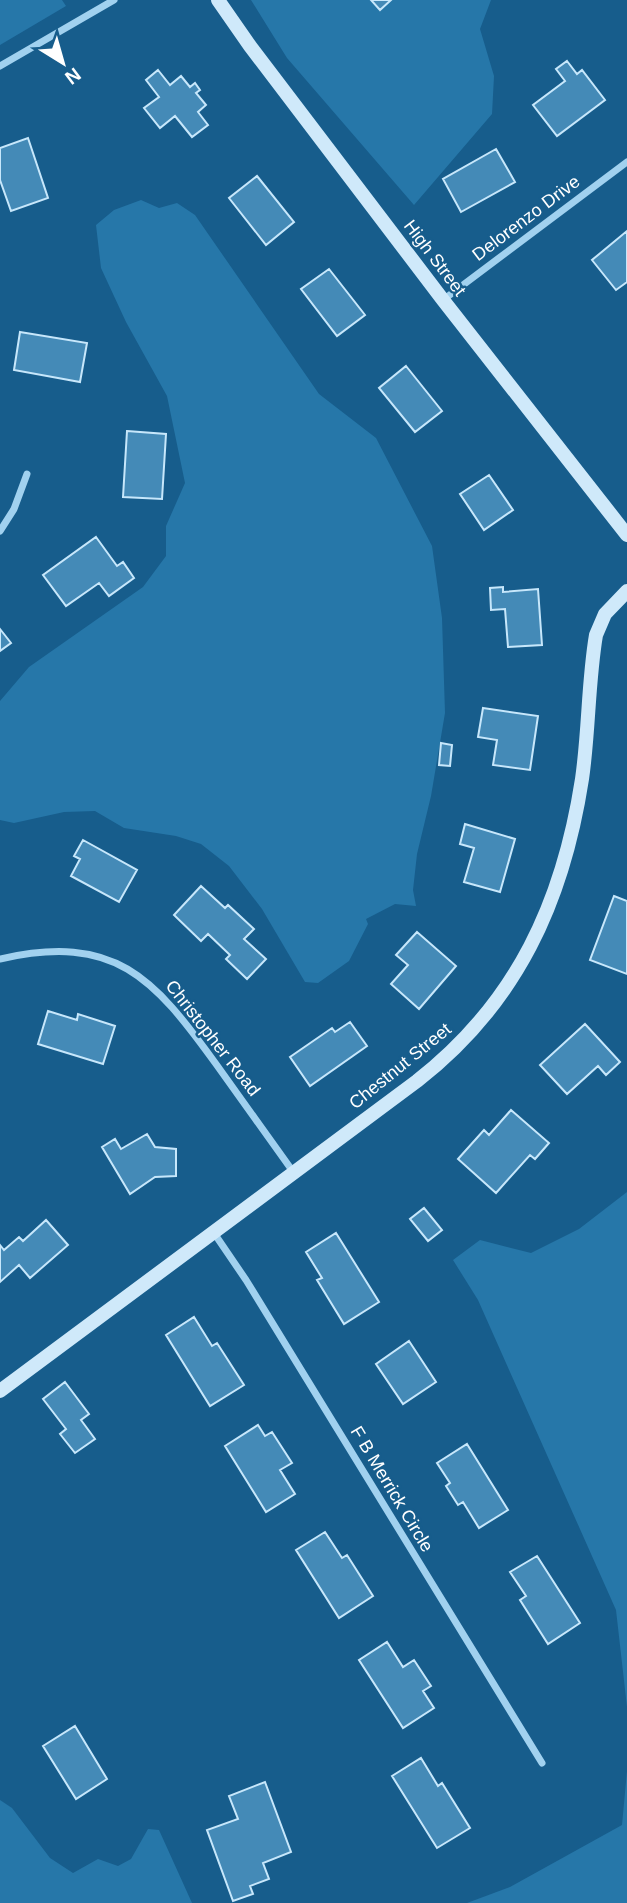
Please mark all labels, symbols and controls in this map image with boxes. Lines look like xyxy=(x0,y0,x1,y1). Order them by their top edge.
north arrow xyxy=(28,28,98,98)
text: N xyxy=(61,64,85,89)
street label: Delorenzo Drive xyxy=(468,171,584,265)
street label: High Street xyxy=(400,216,470,300)
street label: Christopher Road xyxy=(162,976,264,1100)
street label: Chestnut Street xyxy=(345,1019,455,1113)
street label: F B Merrick Circle xyxy=(347,1423,437,1555)

